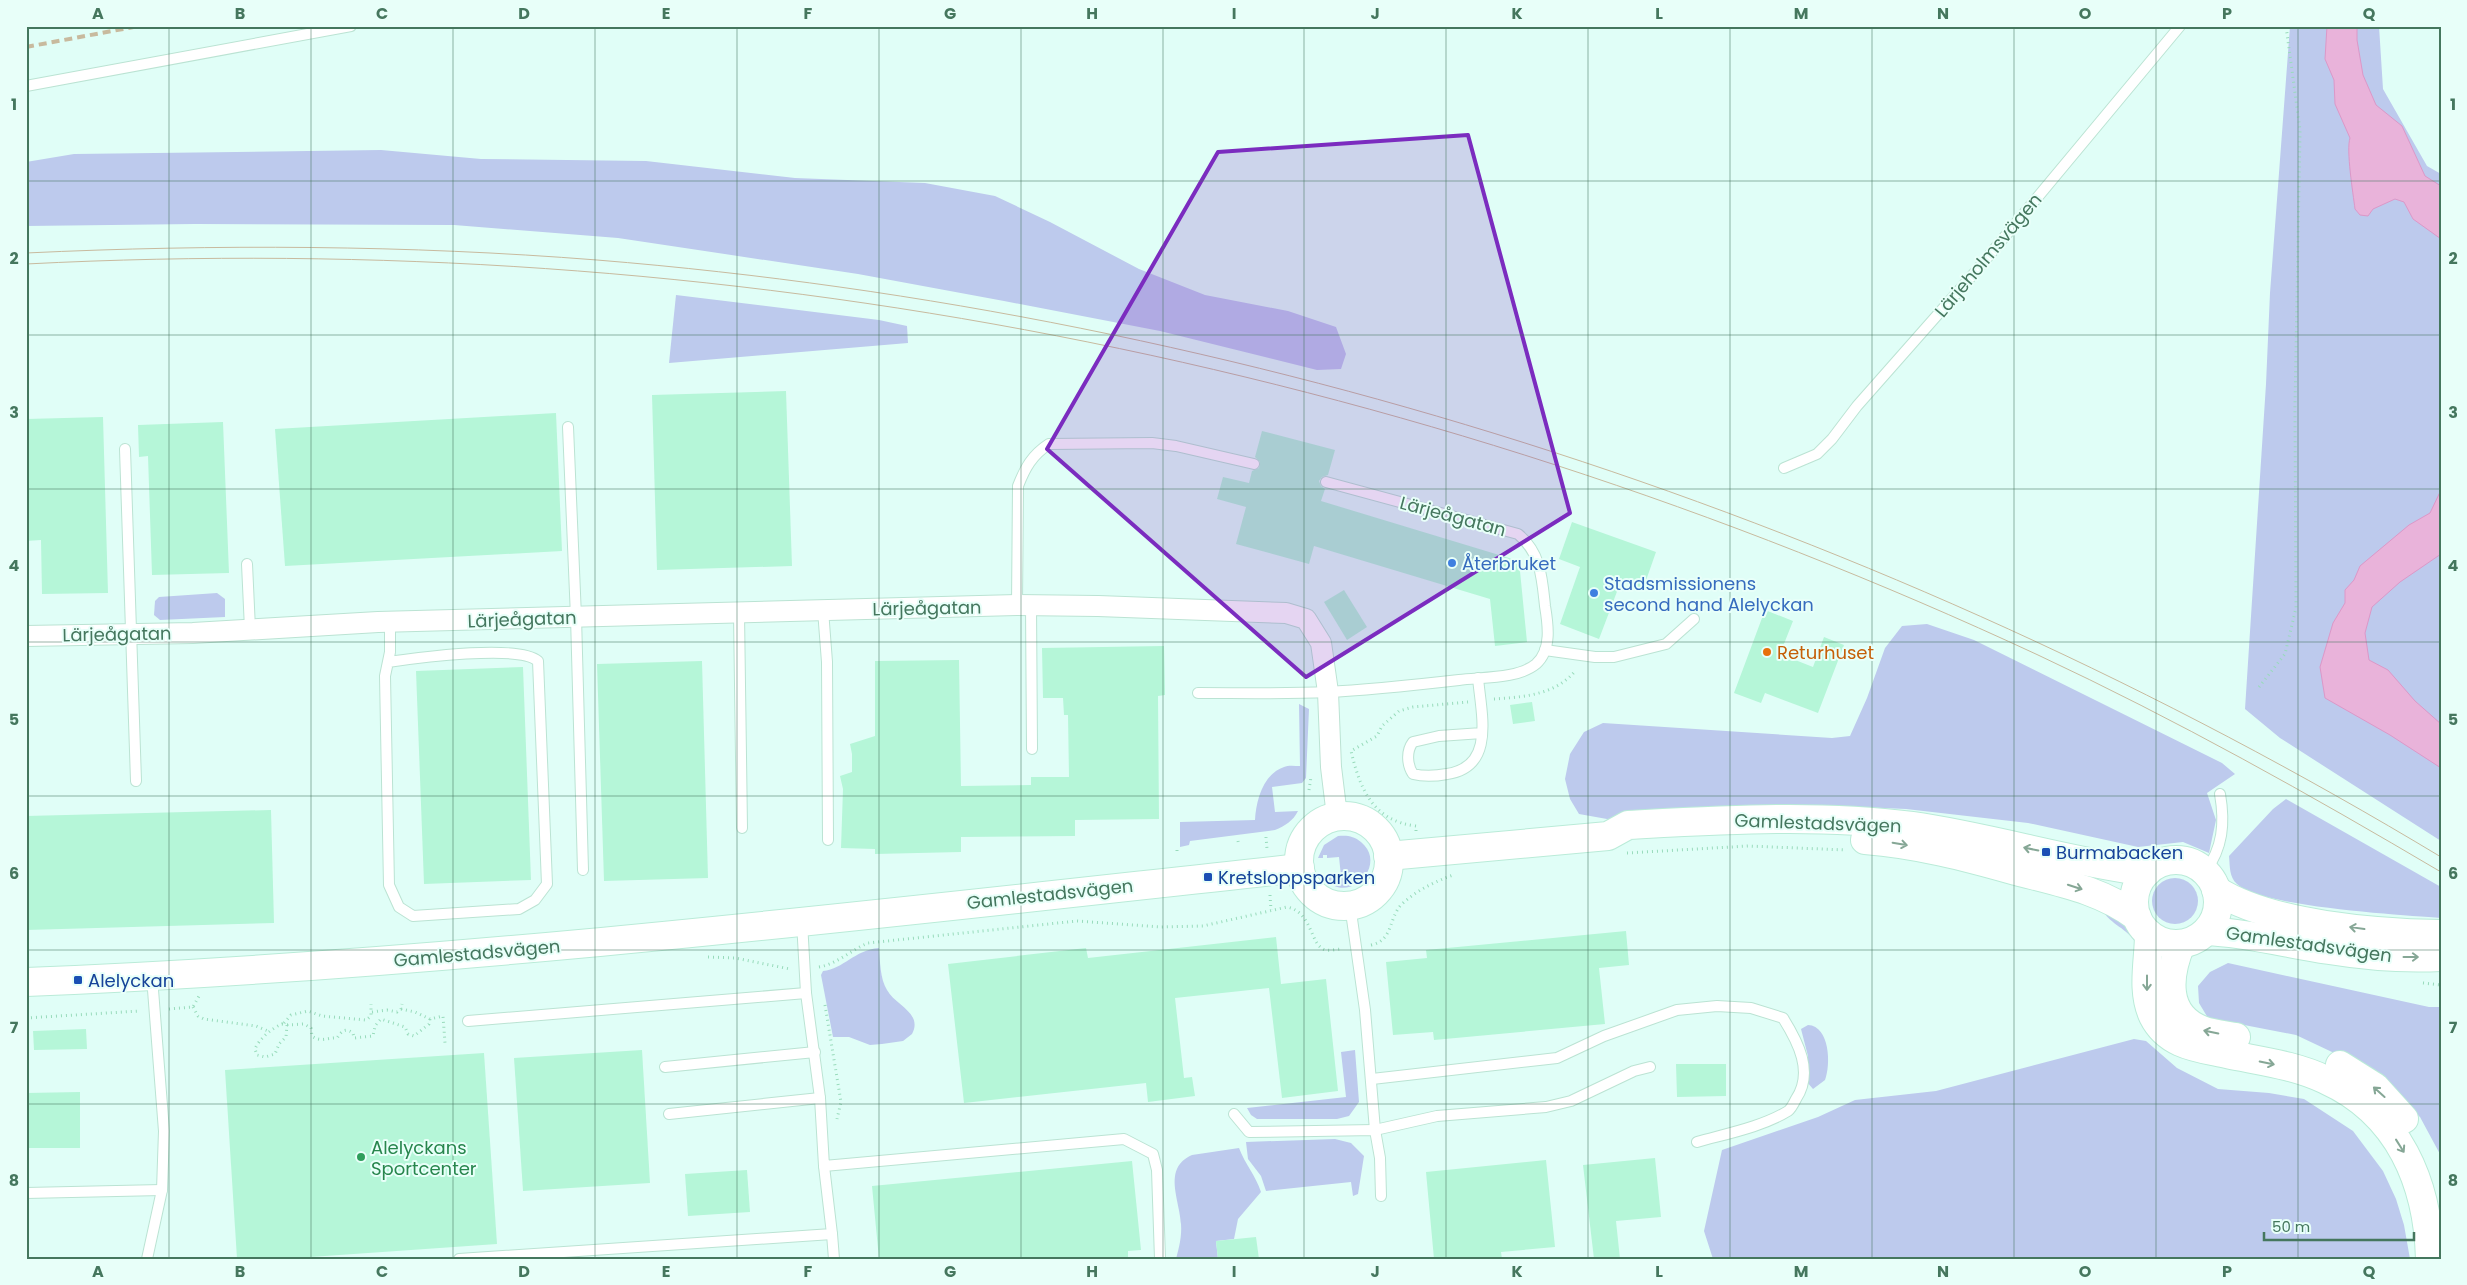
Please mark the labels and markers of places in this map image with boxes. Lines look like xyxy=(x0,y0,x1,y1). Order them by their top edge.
place label: Återbruket xyxy=(1462,551,1556,576)
marker: Återbruket xyxy=(1446,557,1458,569)
place label: Stadsmissionens second hand Alelyckan xyxy=(1604,571,1814,617)
marker: Stadsmissionens second hand Alelyckan xyxy=(1588,587,1600,599)
place label: Returhuset xyxy=(1777,640,1874,665)
marker: Returhuset xyxy=(1761,646,1773,658)
place label: Burmabacken xyxy=(2056,840,2183,865)
marker: Burmabacken xyxy=(2040,846,2052,858)
place label: Kretsloppsparken xyxy=(1218,865,1375,890)
marker: Kretsloppsparken xyxy=(1202,871,1214,883)
place label: Alelyckan xyxy=(88,968,174,993)
marker: Alelyckan xyxy=(72,974,84,986)
place label: Alelyckans Sportcenter xyxy=(371,1135,477,1181)
marker: Alelyckans Sportcenter xyxy=(355,1151,367,1163)

